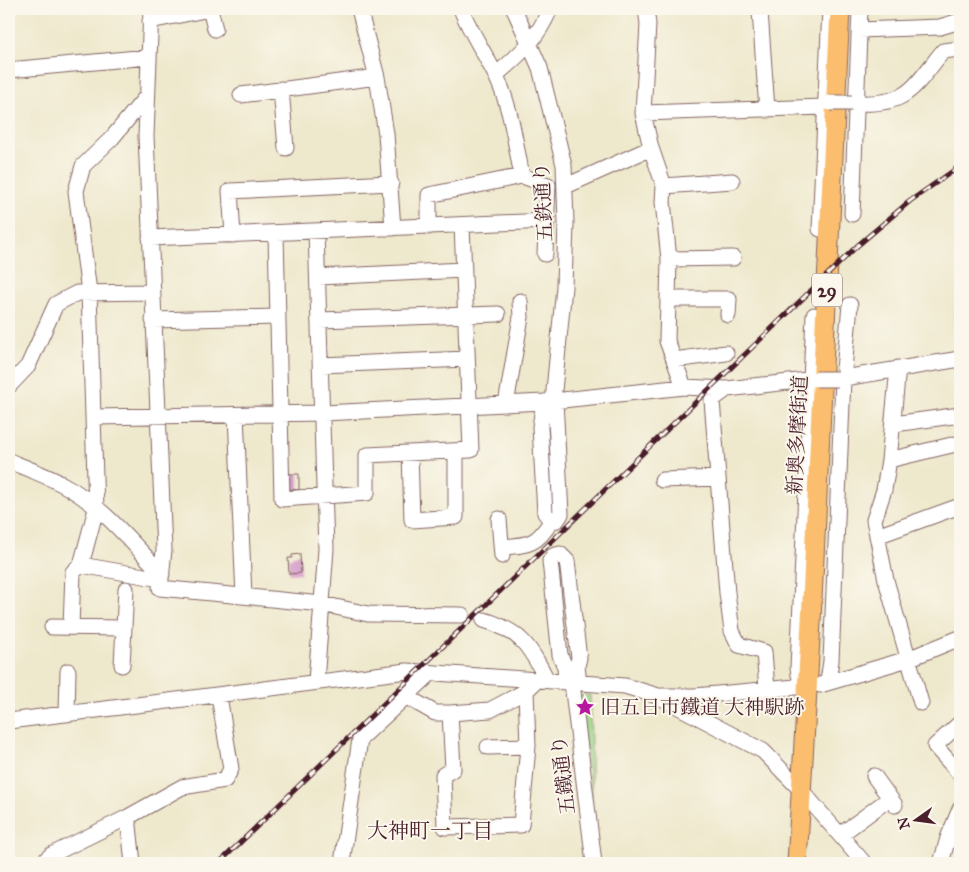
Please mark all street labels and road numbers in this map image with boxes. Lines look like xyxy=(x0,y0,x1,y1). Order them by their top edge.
street label: 五鉄通り xyxy=(529,161,557,243)
road number: 29 xyxy=(812,274,842,306)
street label: 新奥多摩街道 xyxy=(782,374,812,496)
street label: 五鐵通り xyxy=(546,734,580,816)

